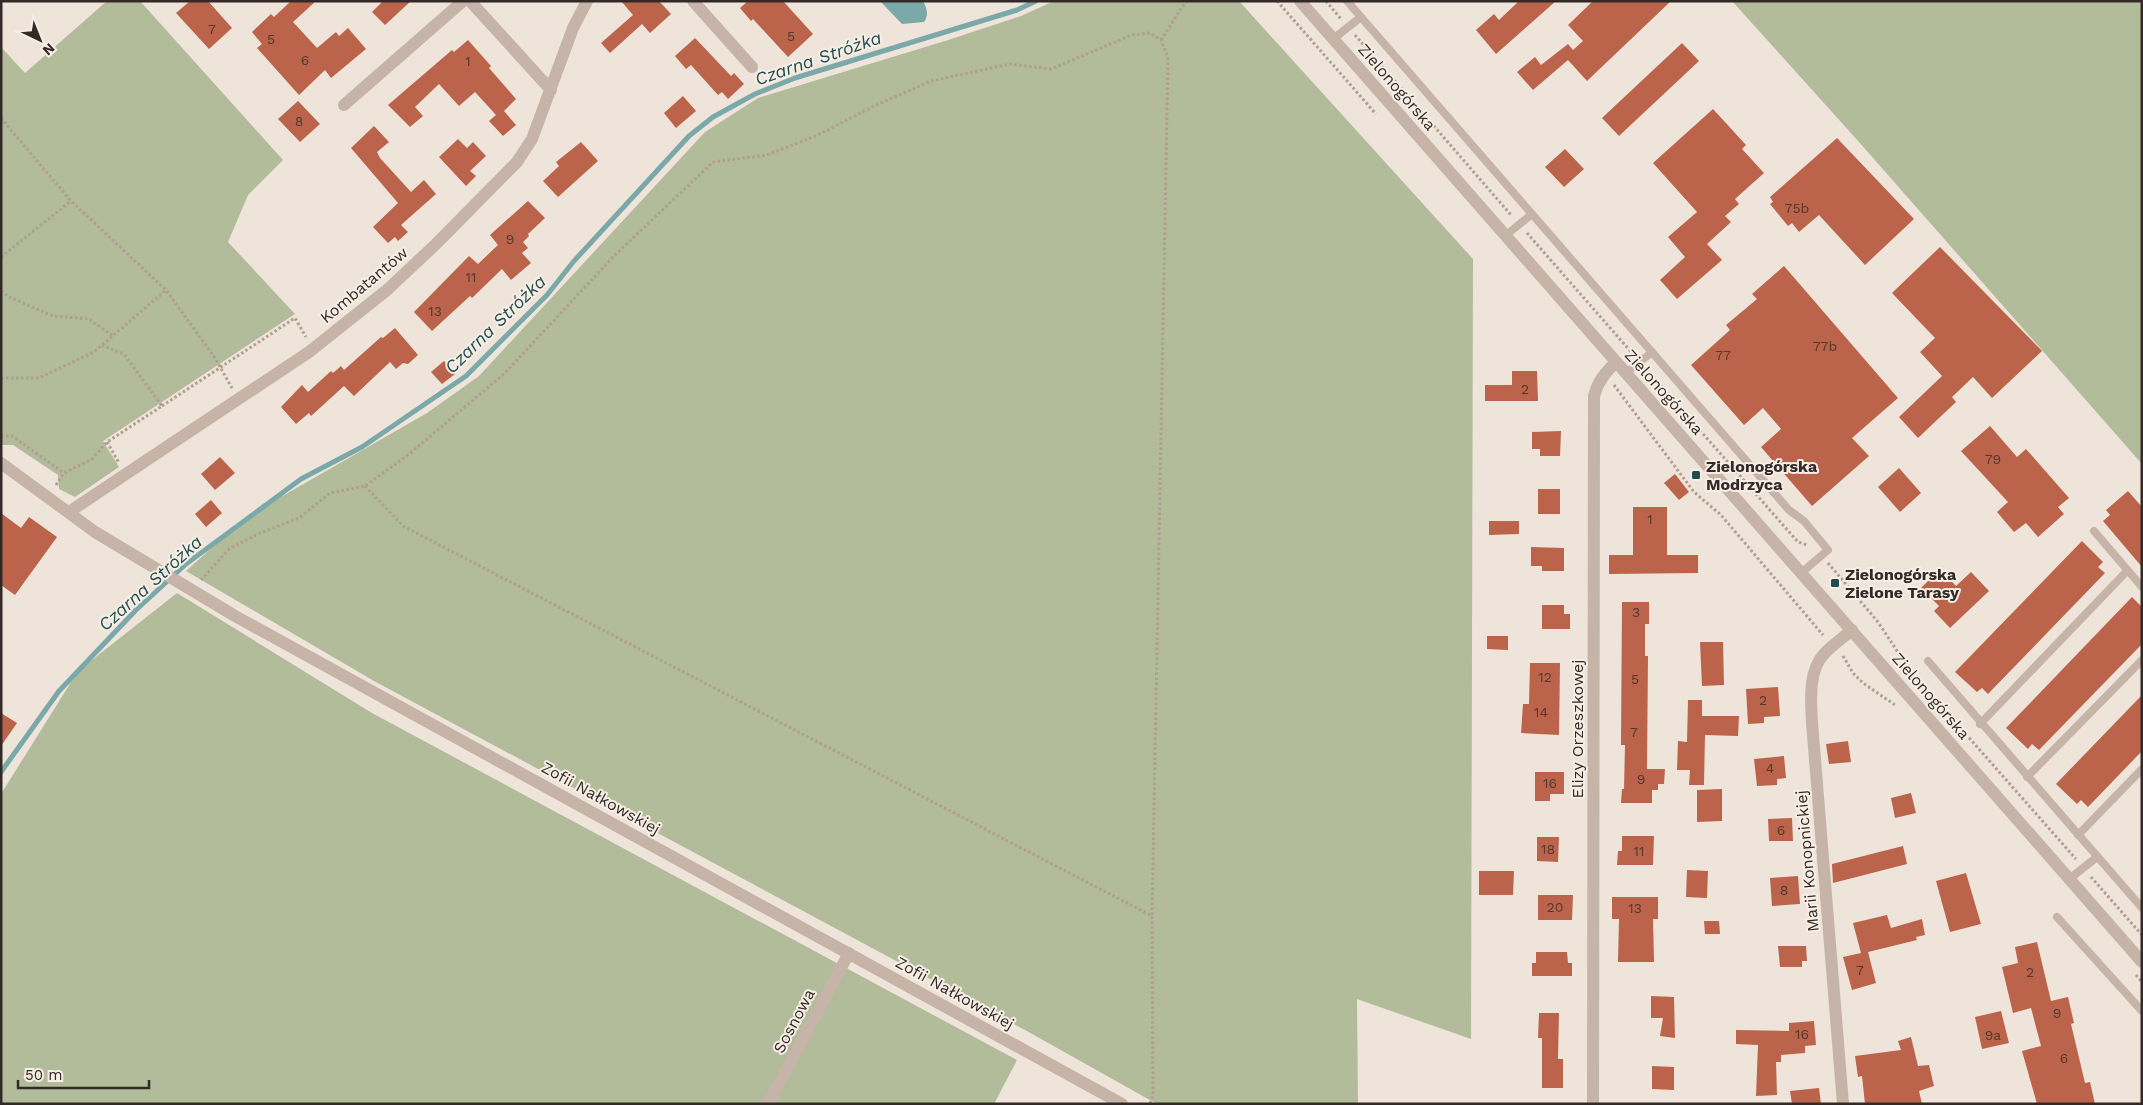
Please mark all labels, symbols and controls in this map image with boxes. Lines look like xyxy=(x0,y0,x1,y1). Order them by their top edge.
north arrow xyxy=(15,15,65,65)
house number: 7 xyxy=(208,21,216,37)
water label: Czarna Stróżka xyxy=(752,27,884,89)
house number: 5 xyxy=(787,28,795,44)
house number: 5 xyxy=(267,31,275,47)
text: N xyxy=(40,40,58,59)
street label: Zielonogórska xyxy=(1354,40,1440,134)
house number: 6 xyxy=(301,52,309,68)
house number: 1 xyxy=(465,53,471,69)
house number: 8 xyxy=(295,113,303,129)
house number: 75b xyxy=(1785,200,1809,216)
house number: 9 xyxy=(506,231,514,247)
street label: Kombatantów xyxy=(316,243,412,327)
house number: 11 xyxy=(466,269,476,285)
water label: Czarna Stróżka xyxy=(440,270,550,378)
house number: 13 xyxy=(428,303,442,319)
house number: 77b xyxy=(1813,338,1837,354)
street label: Zielonogórska xyxy=(1621,345,1707,439)
house number: 77 xyxy=(1715,347,1731,363)
house number: 2 xyxy=(1521,381,1529,397)
house number: 79 xyxy=(1985,451,2001,467)
place label: Zielonogórska Modrzyca xyxy=(1706,457,1818,494)
marker: Zielonogórska Modrzyca xyxy=(1690,469,1702,481)
house number: 1 xyxy=(1647,511,1653,527)
water label: Czarna Stróżka xyxy=(94,531,206,635)
place label: Zielonogórska Zielone Tarasy xyxy=(1845,565,1960,602)
marker: Zielonogórska Zielone Tarasy xyxy=(1829,577,1841,589)
house number: 3 xyxy=(1632,604,1640,620)
street label: Zielonogórska xyxy=(1888,649,1974,743)
street label: Elizy Orzeszkowej xyxy=(1568,660,1587,799)
house number: 12 xyxy=(1538,669,1552,685)
house number: 5 xyxy=(1631,671,1639,687)
house number: 2 xyxy=(1759,692,1767,708)
house number: 14 xyxy=(1534,704,1548,720)
house number: 7 xyxy=(1630,724,1638,740)
street label: Zofii Nałkowskiej xyxy=(538,758,664,838)
house number: 4 xyxy=(1766,760,1774,776)
house number: 9 xyxy=(1637,771,1645,787)
house number: 16 xyxy=(1543,775,1557,791)
street label: Marii Konopnickiej xyxy=(1791,789,1823,933)
house number: 6 xyxy=(1777,822,1785,838)
house number: 18 xyxy=(1541,841,1555,857)
house number: 11 xyxy=(1634,843,1644,859)
house number: 8 xyxy=(1780,882,1788,898)
house number: 20 xyxy=(1547,899,1563,915)
house number: 13 xyxy=(1628,900,1642,916)
street label: Zofii Nałkowskiej xyxy=(892,953,1018,1033)
house number: 7 xyxy=(1856,962,1864,978)
house number: 2 xyxy=(2026,964,2034,980)
street label: Sosnowa xyxy=(769,986,819,1056)
house number: 9 xyxy=(2053,1005,2061,1021)
house number: 16 xyxy=(1795,1026,1809,1042)
house number: 9a xyxy=(1985,1027,2001,1043)
house number: 6 xyxy=(2060,1050,2068,1066)
scale bar xyxy=(18,1058,149,1090)
text: 50 m xyxy=(25,1066,62,1084)

